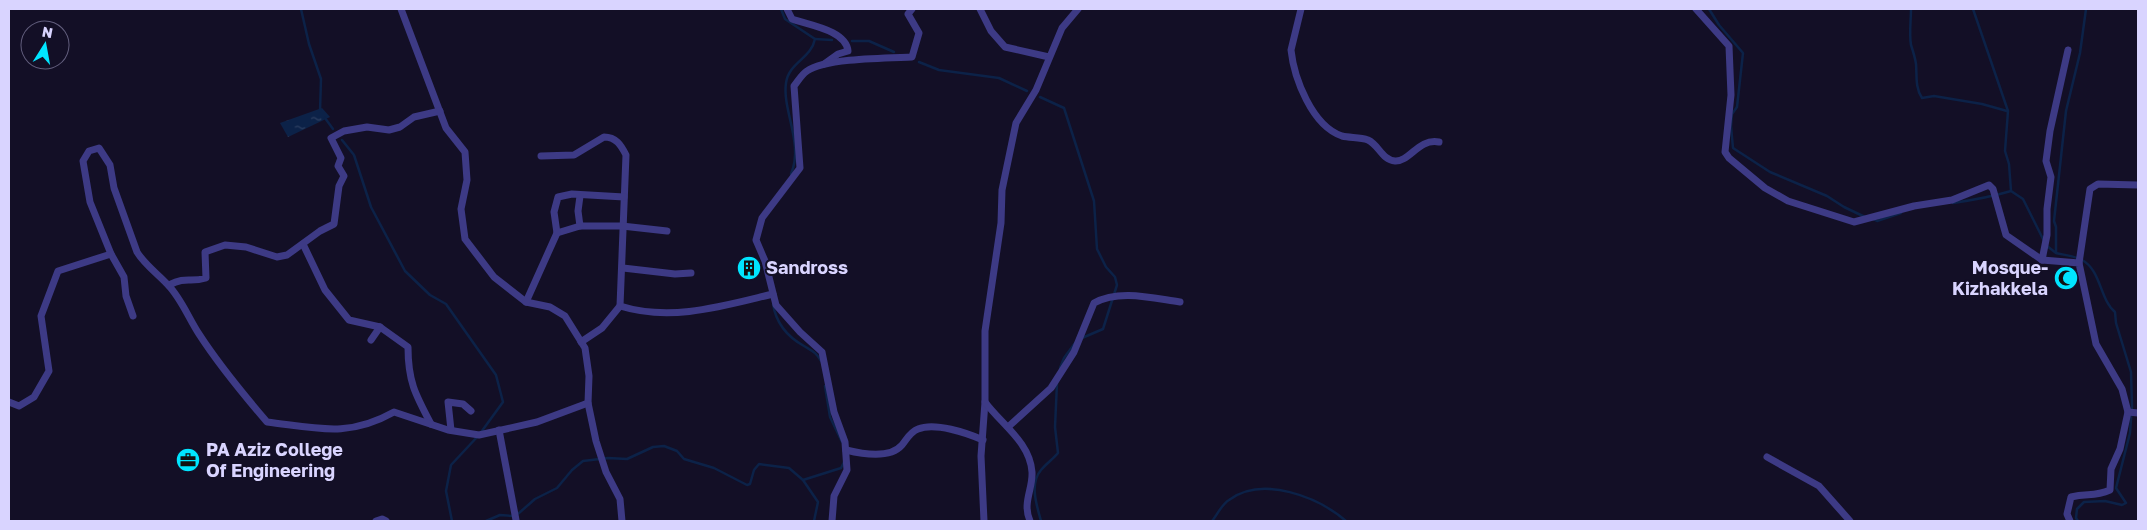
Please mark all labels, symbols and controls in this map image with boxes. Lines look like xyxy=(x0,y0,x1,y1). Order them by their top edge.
north arrow xyxy=(20,20,70,70)
text: N xyxy=(41,22,54,41)
building icon: Sandross xyxy=(736,255,762,281)
place label: Sandross xyxy=(766,256,848,278)
place label: Mosque- Kizhakkela xyxy=(1952,256,2048,299)
mosque icon: Mosque- Kizhakkela xyxy=(2053,265,2079,291)
place label: PA Aziz College Of Engineering xyxy=(206,438,343,481)
office icon: PA Aziz College Of Engineering xyxy=(175,447,201,473)

